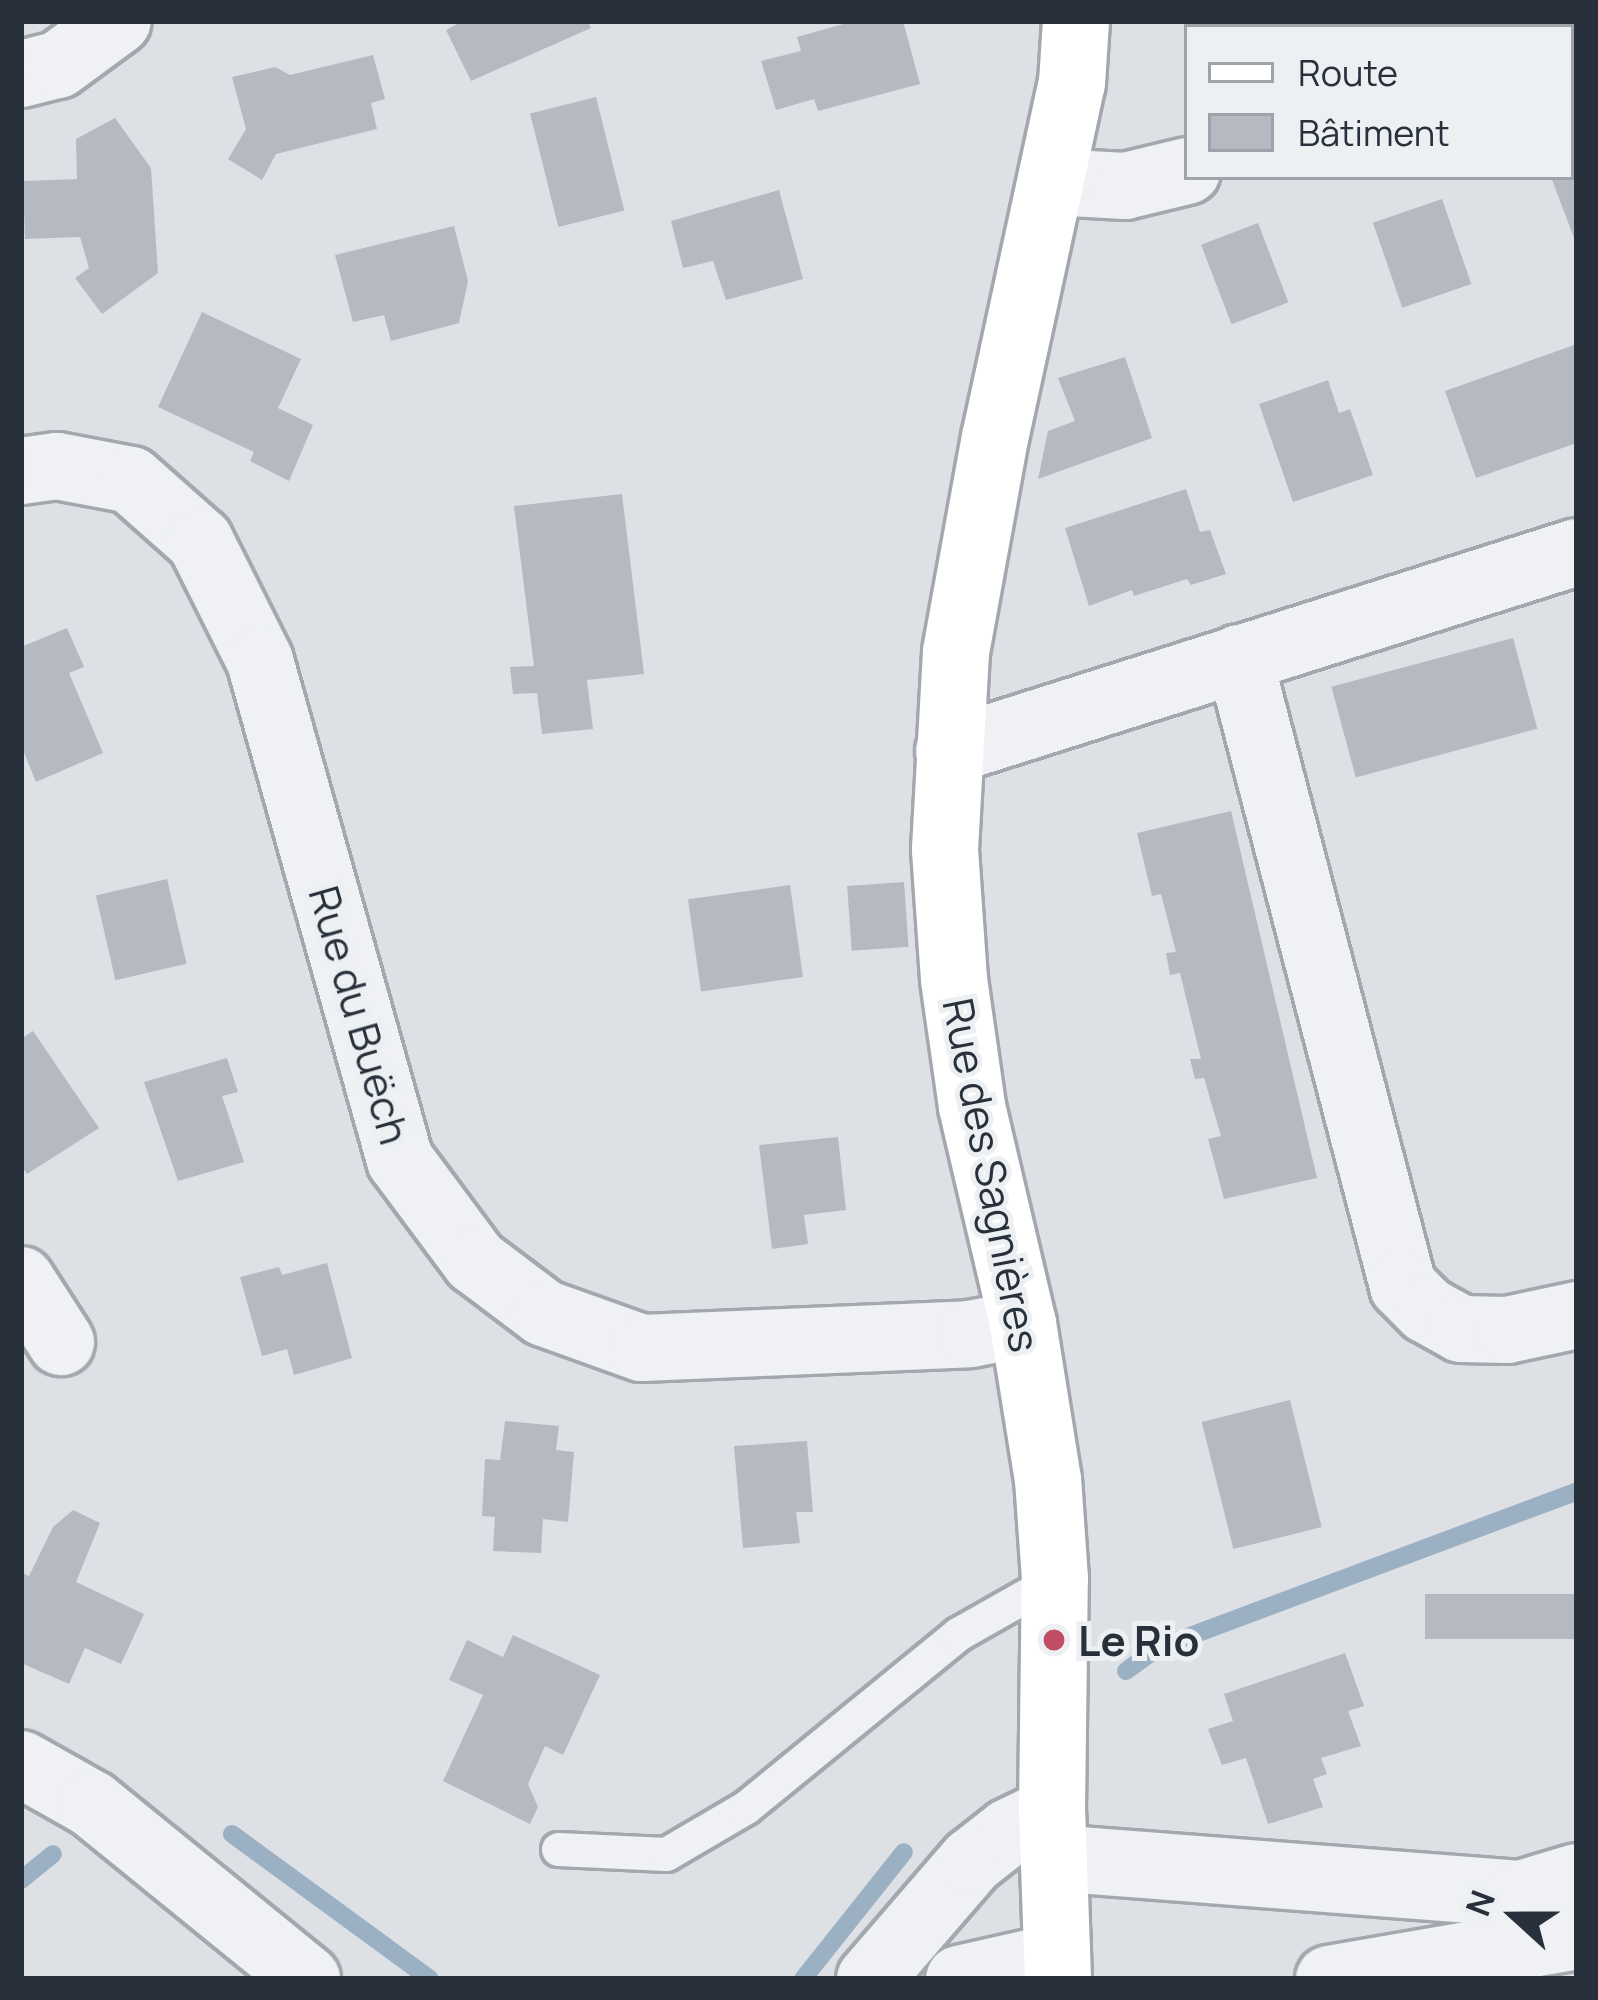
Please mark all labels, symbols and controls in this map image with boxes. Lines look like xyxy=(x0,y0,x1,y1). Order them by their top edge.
legend xyxy=(1184,24,1574,180)
text: Route xyxy=(1298,48,1398,97)
text: Bâtiment xyxy=(1298,108,1450,157)
street label: Rue du Buëch xyxy=(299,880,421,1150)
street label: Rue des Sagnières xyxy=(933,994,1051,1356)
place label: Le Rio xyxy=(1078,1615,1200,1665)
marker: Le Rio xyxy=(1041,1627,1067,1653)
north arrow xyxy=(1454,1856,1574,1976)
text: N xyxy=(1455,1884,1505,1922)

